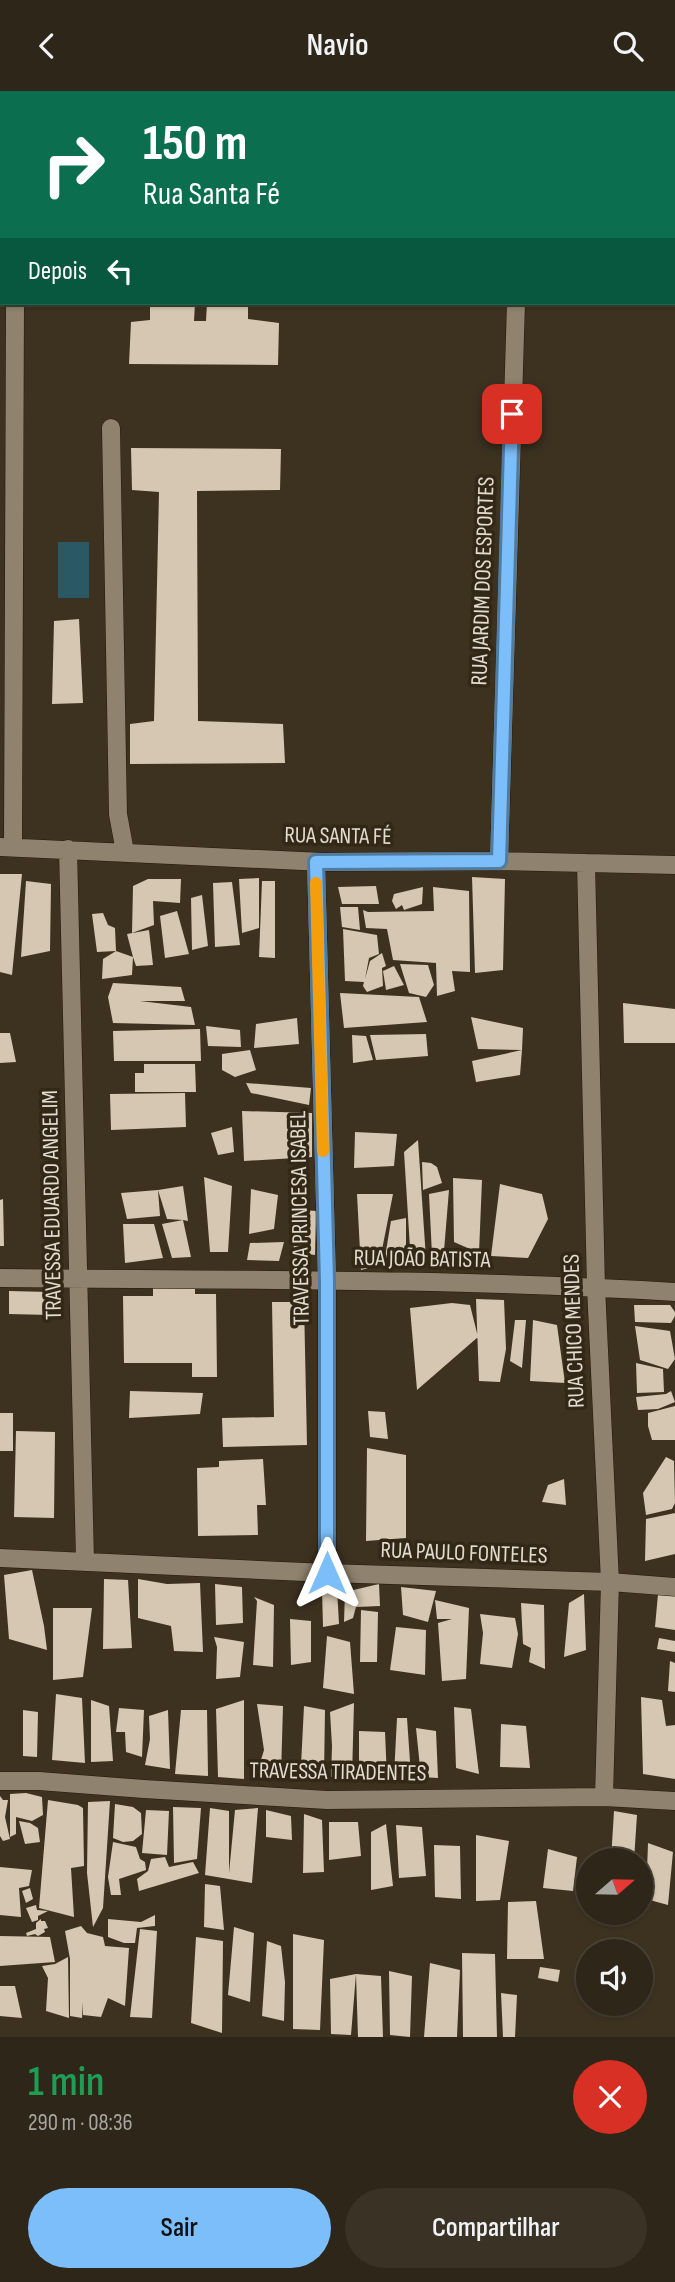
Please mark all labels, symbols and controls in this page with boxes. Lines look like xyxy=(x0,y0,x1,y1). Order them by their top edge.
text: Navio xyxy=(306,26,369,65)
icon: back xyxy=(28,27,66,65)
icon: search xyxy=(609,27,647,65)
text: 150 m xyxy=(143,115,247,174)
icon: right xyxy=(28,119,119,210)
text: Rua Santa Fé xyxy=(143,175,280,214)
icon: left xyxy=(101,252,139,290)
text: Depois xyxy=(28,256,87,287)
pin xyxy=(482,384,542,444)
icon: arrive xyxy=(493,395,531,433)
street label: RUA JARDIM DOS ESPORTES xyxy=(465,476,501,686)
street label: RUA SANTA FÉ xyxy=(284,821,392,851)
street label: TRAVESSA EDUARDO ANGELIM xyxy=(36,1090,68,1320)
street label: TRAVESSA PRINCESA ISABEL xyxy=(284,1110,316,1326)
street label: RUA JOÃO BATISTA xyxy=(353,1244,491,1274)
street label: RUA CHICO MENDES xyxy=(557,1253,591,1409)
position arrow xyxy=(290,1536,364,1610)
street label: RUA PAULO FONTELES xyxy=(380,1536,548,1570)
street label: TRAVESSA TIRADENTES xyxy=(249,1756,427,1788)
north arrow xyxy=(576,1848,653,1925)
map controls xyxy=(576,1848,653,2016)
button: sound xyxy=(576,1939,653,2016)
text: 1 min xyxy=(28,2057,104,2108)
button: close xyxy=(573,2060,647,2134)
text: 290 m · 08:36 xyxy=(28,2109,133,2137)
button: Sair xyxy=(28,2188,331,2268)
button: Compartilhar xyxy=(345,2188,647,2268)

